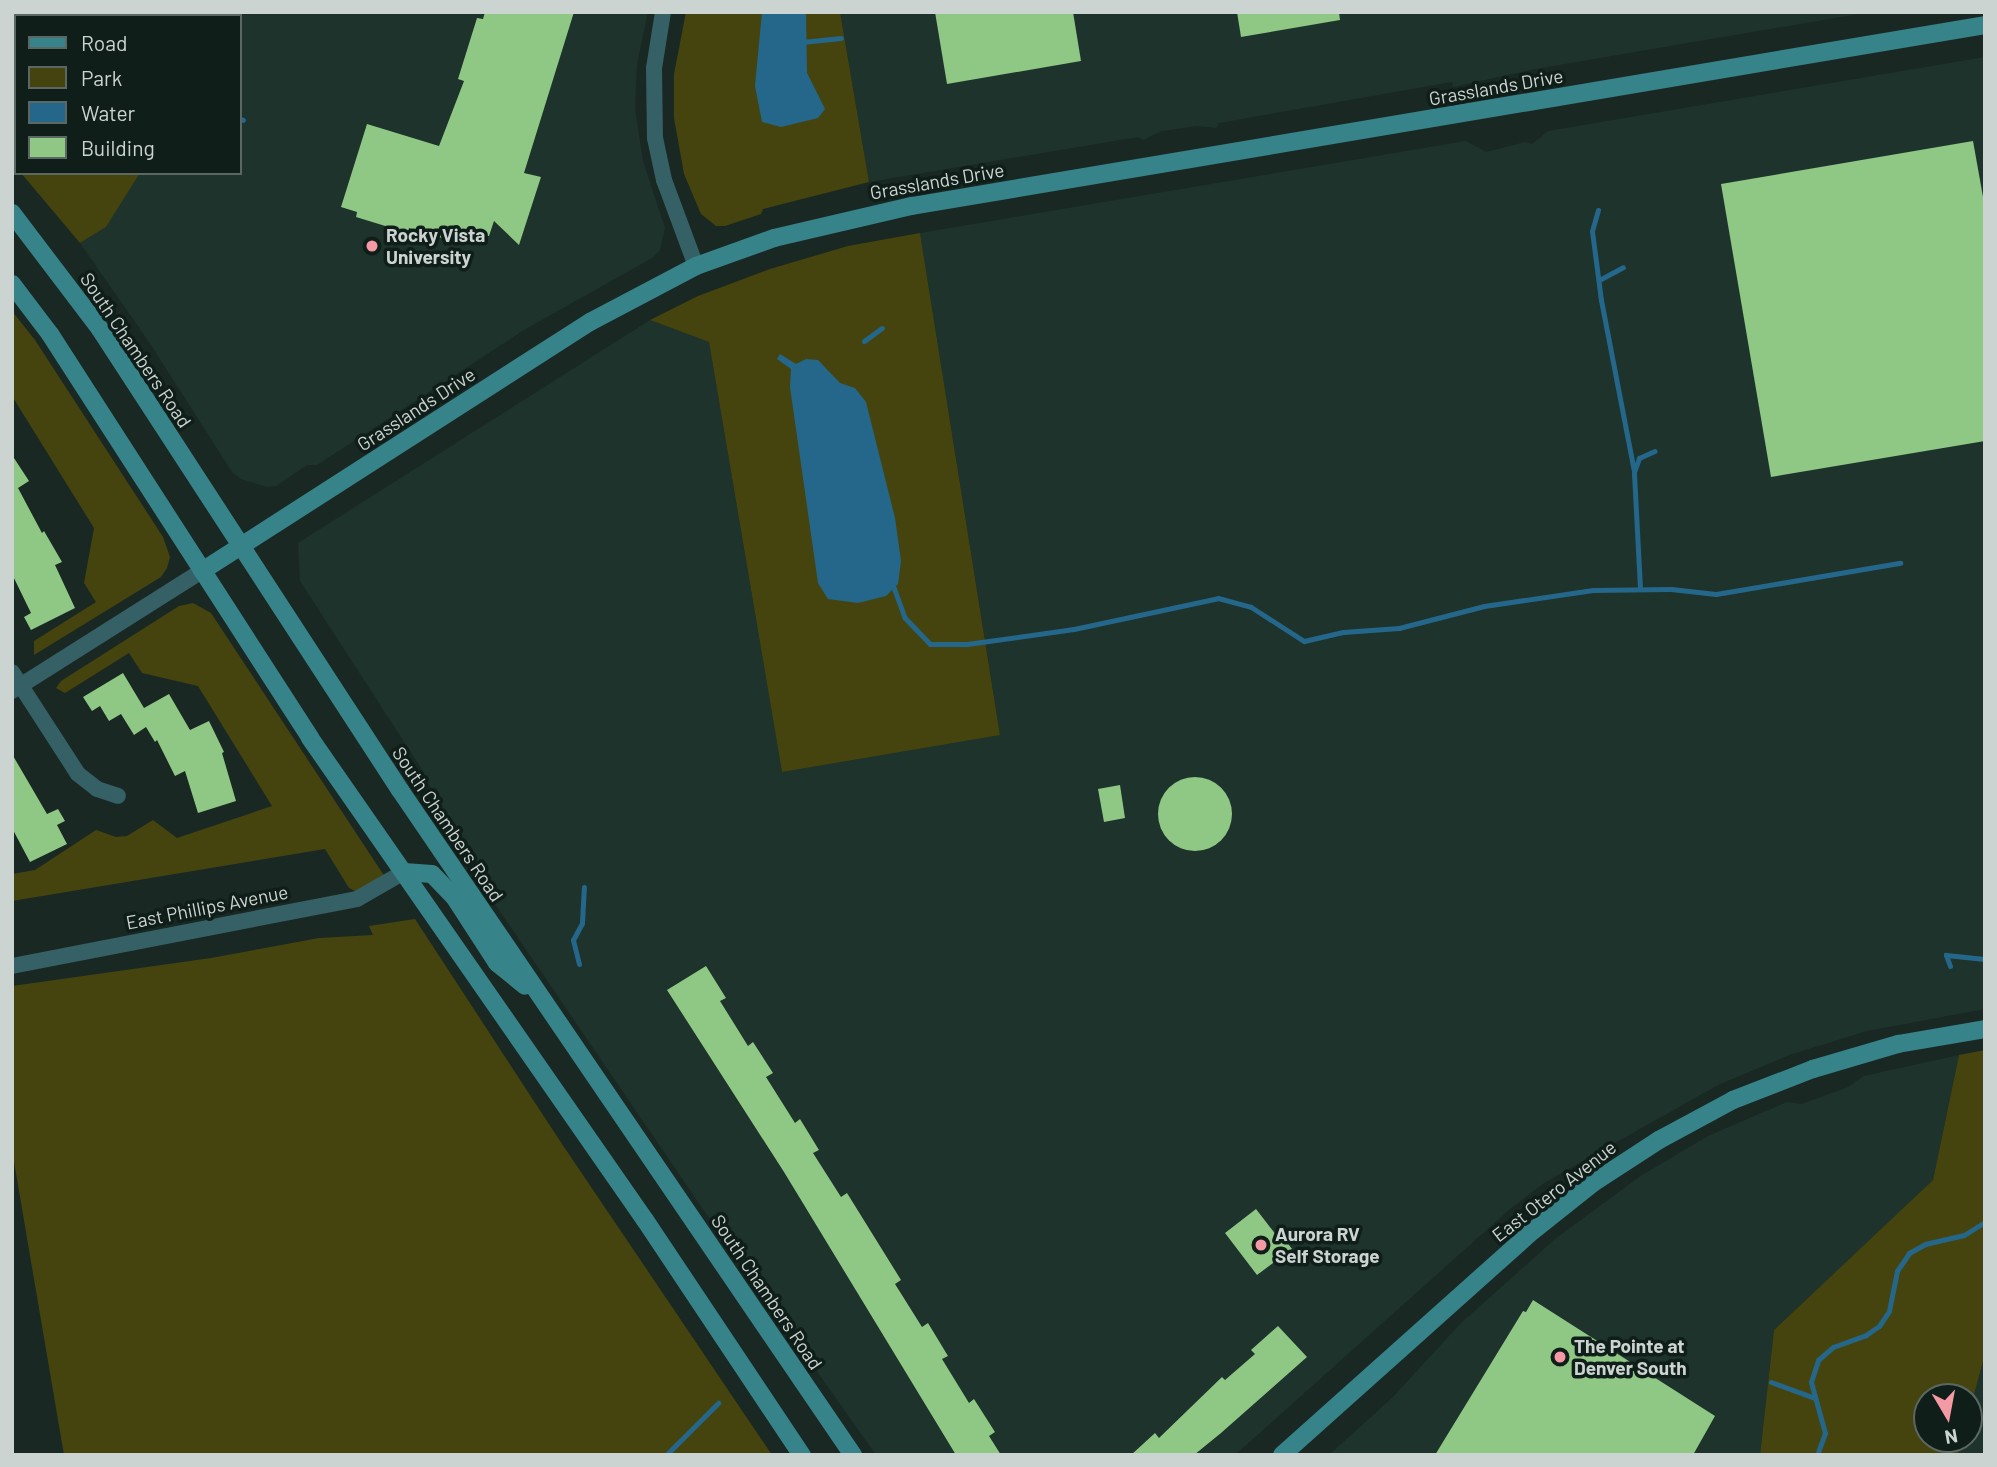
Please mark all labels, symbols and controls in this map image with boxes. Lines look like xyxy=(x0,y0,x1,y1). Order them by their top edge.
legend xyxy=(14,14,242,175)
text: Road xyxy=(81,30,127,55)
street label: Grasslands Drive xyxy=(1427,64,1565,110)
text: Park xyxy=(81,65,122,90)
text: Water xyxy=(81,100,135,125)
text: Building xyxy=(81,135,155,160)
street label: Grasslands Drive xyxy=(868,158,1006,204)
place label: Rocky Vista University xyxy=(386,224,485,268)
marker: Rocky Vista University xyxy=(364,238,380,254)
street label: South Chambers Road xyxy=(76,268,196,432)
street label: Grasslands Drive xyxy=(353,362,479,456)
street label: South Chambers Road xyxy=(388,742,508,906)
street label: East Phillips Avenue xyxy=(124,880,290,934)
street label: East Otero Avenue xyxy=(1487,1136,1621,1246)
street label: South Chambers Road xyxy=(707,1210,827,1374)
place label: Aurora RV Self Storage xyxy=(1275,1223,1380,1267)
marker: Aurora RV Self Storage xyxy=(1253,1237,1269,1253)
place label: The Pointe at Denver South xyxy=(1574,1335,1687,1379)
marker: The Pointe at Denver South xyxy=(1552,1349,1568,1365)
north arrow xyxy=(1913,1383,1983,1453)
text: N xyxy=(1943,1425,1960,1450)

